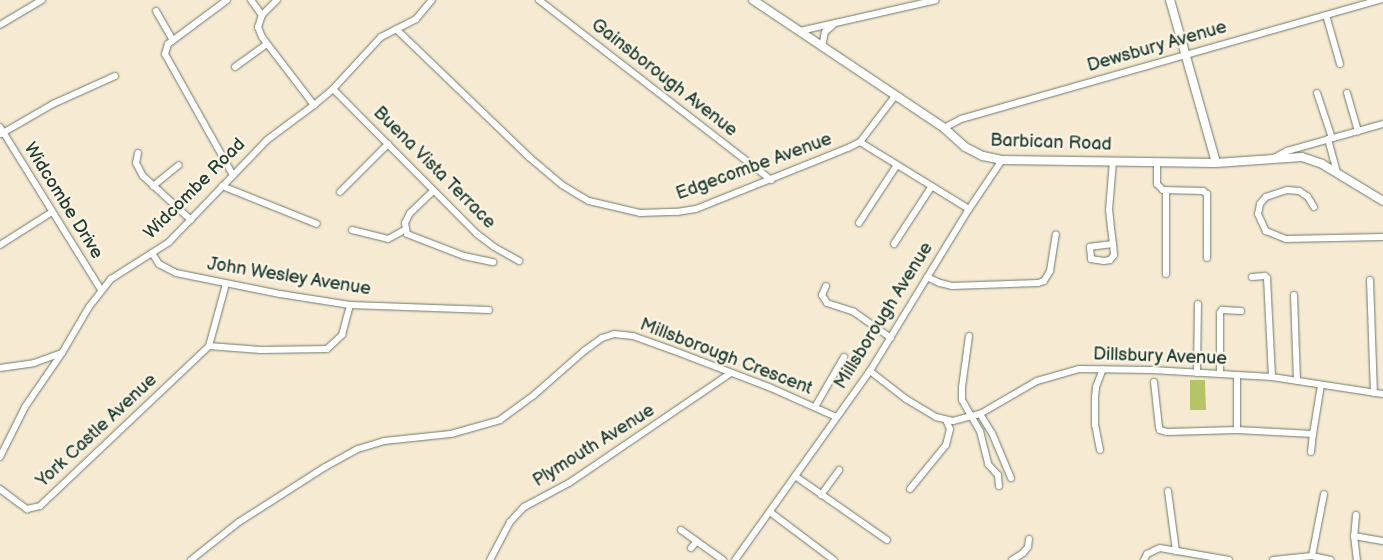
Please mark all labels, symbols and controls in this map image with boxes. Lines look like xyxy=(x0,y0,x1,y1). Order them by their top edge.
street label: Gainsborough Avenue xyxy=(587,14,741,142)
street label: Dewsbury Avenue xyxy=(1084,17,1230,77)
street label: Buena Vista Terrace xyxy=(368,102,500,234)
street label: Edgecombe Avenue xyxy=(673,129,835,205)
street label: Barbican Road xyxy=(990,130,1112,156)
street label: Widcombe Road xyxy=(140,134,250,244)
street label: Widcombe Drive xyxy=(19,139,107,263)
street label: Millsborough Avenue xyxy=(830,239,938,393)
street label: John Wesley Avenue xyxy=(205,253,373,301)
street label: Millsborough Crescent xyxy=(637,314,815,400)
street label: Dillsbury Avenue xyxy=(1092,344,1228,370)
street label: York Castle Avenue xyxy=(32,370,162,492)
street label: Plymouth Avenue xyxy=(529,400,659,492)

